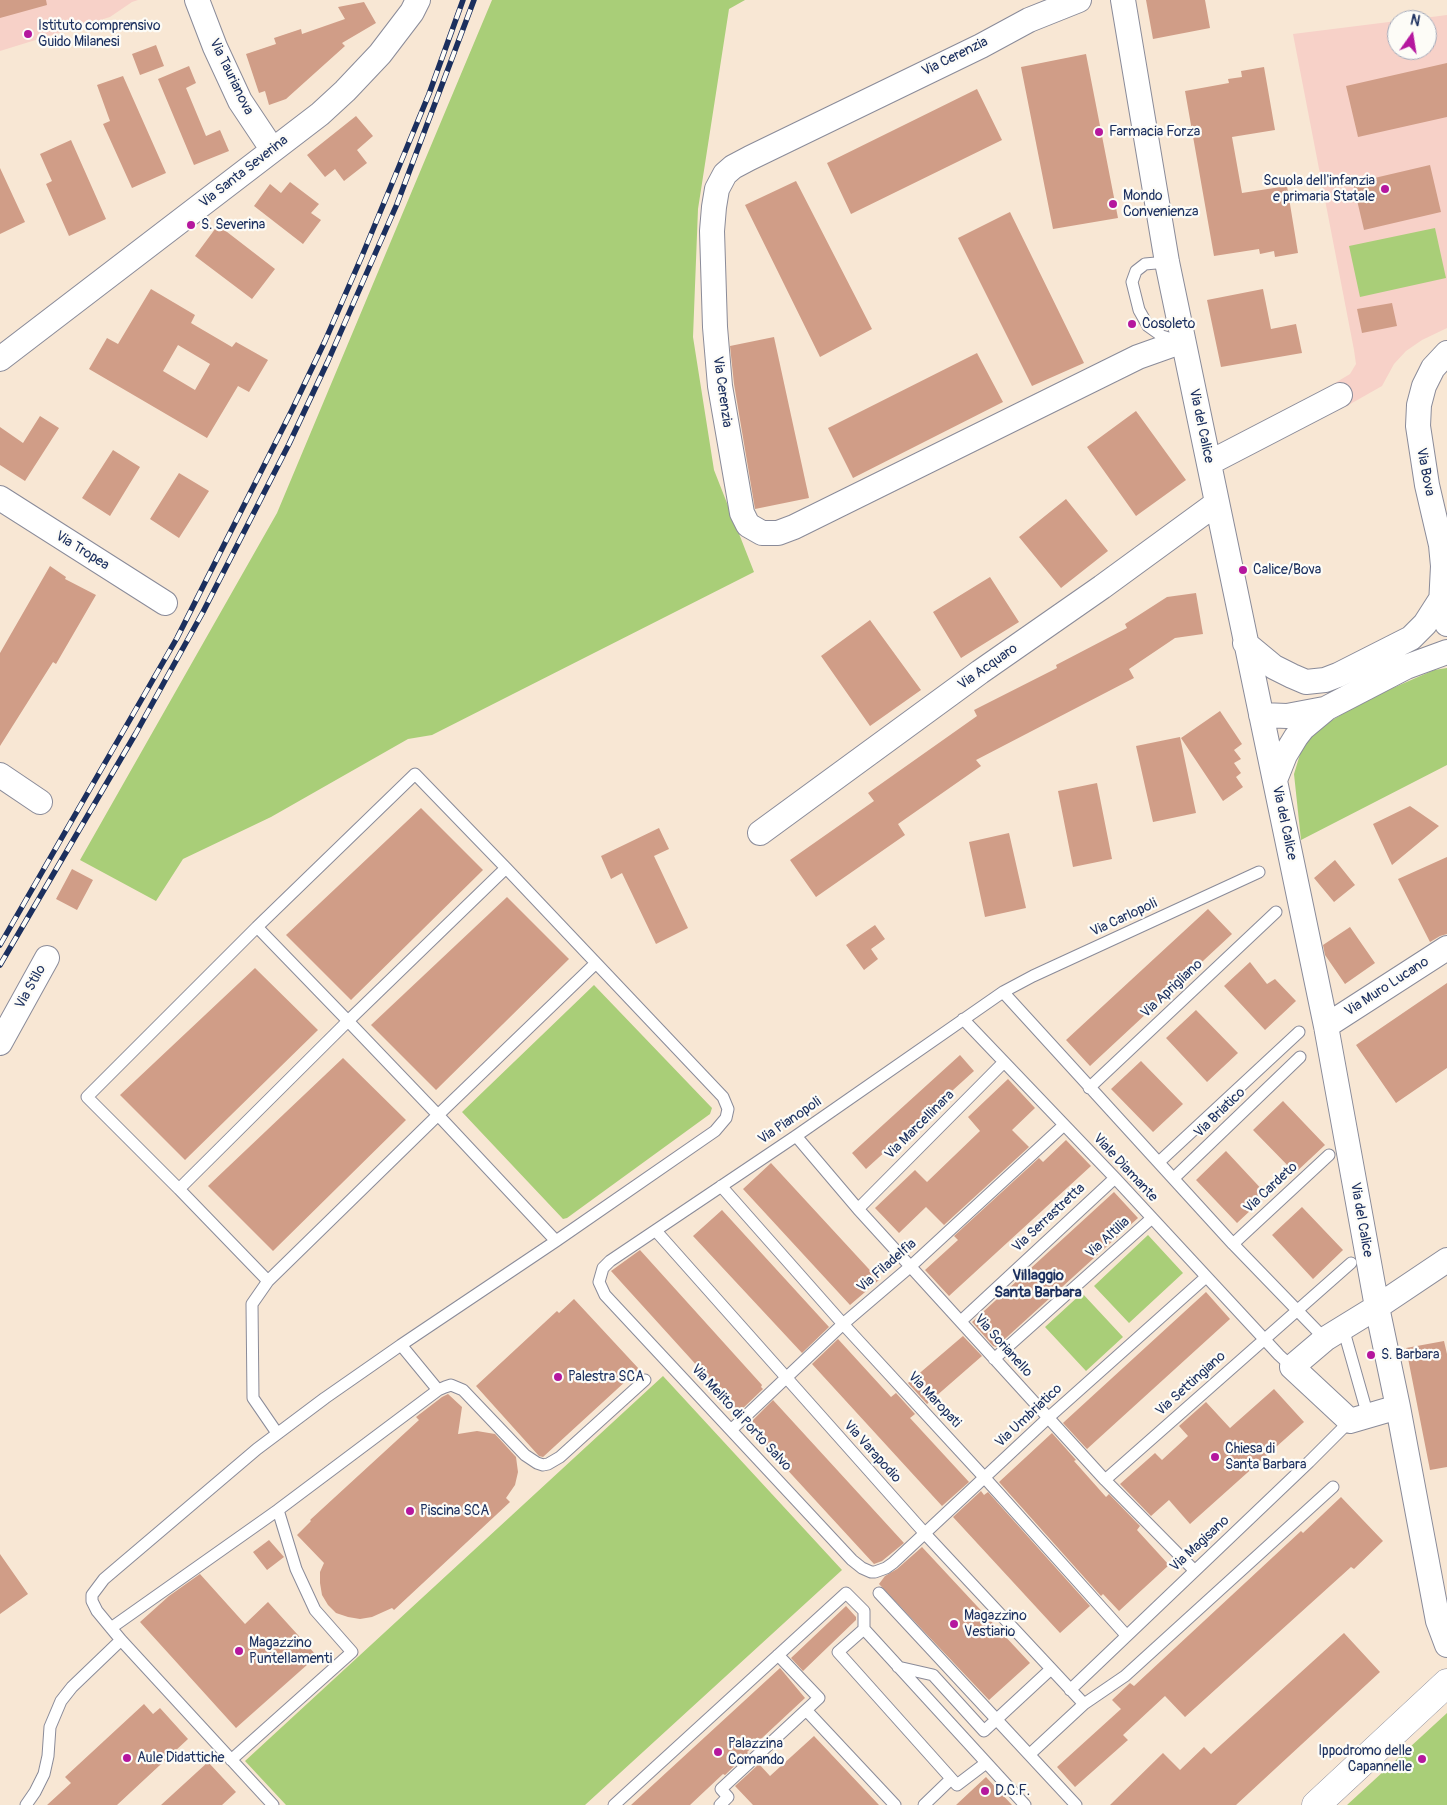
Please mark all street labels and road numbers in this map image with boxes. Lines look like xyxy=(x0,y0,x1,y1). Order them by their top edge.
street label: Via Cerenzia xyxy=(919,34,991,80)
street label: Via Taurianova xyxy=(205,36,257,118)
street label: Via Santa Severina xyxy=(196,132,292,212)
street label: Via Cerenzia xyxy=(709,355,735,429)
street label: Via del Calice xyxy=(1185,387,1217,465)
street label: Via Bova xyxy=(1412,447,1438,497)
street label: Via Tropea xyxy=(52,528,112,574)
street label: Via Acquaro xyxy=(955,640,1021,694)
street label: Via del Calice xyxy=(1268,784,1300,862)
street label: Via Carlopoli xyxy=(1088,895,1160,941)
street label: Via Muro Lucano xyxy=(1342,954,1432,1020)
street label: Via Aprigliano xyxy=(1138,956,1206,1022)
street label: Via Stilo xyxy=(12,962,50,1012)
street label: Via Briatico xyxy=(1191,1084,1249,1142)
street label: Via Marcellinara xyxy=(882,1087,958,1163)
street label: Via Pianopoli xyxy=(755,1094,825,1148)
street label: Viale Diamante xyxy=(1089,1130,1161,1206)
street label: Via Cardeto xyxy=(1241,1159,1301,1217)
street label: Via Serrastretta xyxy=(1009,1180,1089,1256)
street label: Via del Calice xyxy=(1346,1181,1376,1259)
street label: Via Altilia xyxy=(1083,1214,1133,1262)
street label: Via Filadelfia xyxy=(854,1236,920,1296)
street label: Via Sorianello xyxy=(970,1311,1036,1381)
street label: Via Settingiano xyxy=(1153,1348,1229,1420)
street label: Via Melito di Porto Salvo xyxy=(687,1361,795,1475)
street label: Via Maropati xyxy=(904,1369,964,1431)
street label: Via Umbriatico xyxy=(992,1381,1066,1451)
street label: Via Varapodio xyxy=(840,1417,904,1487)
street label: Via Magisano xyxy=(1167,1512,1233,1576)

